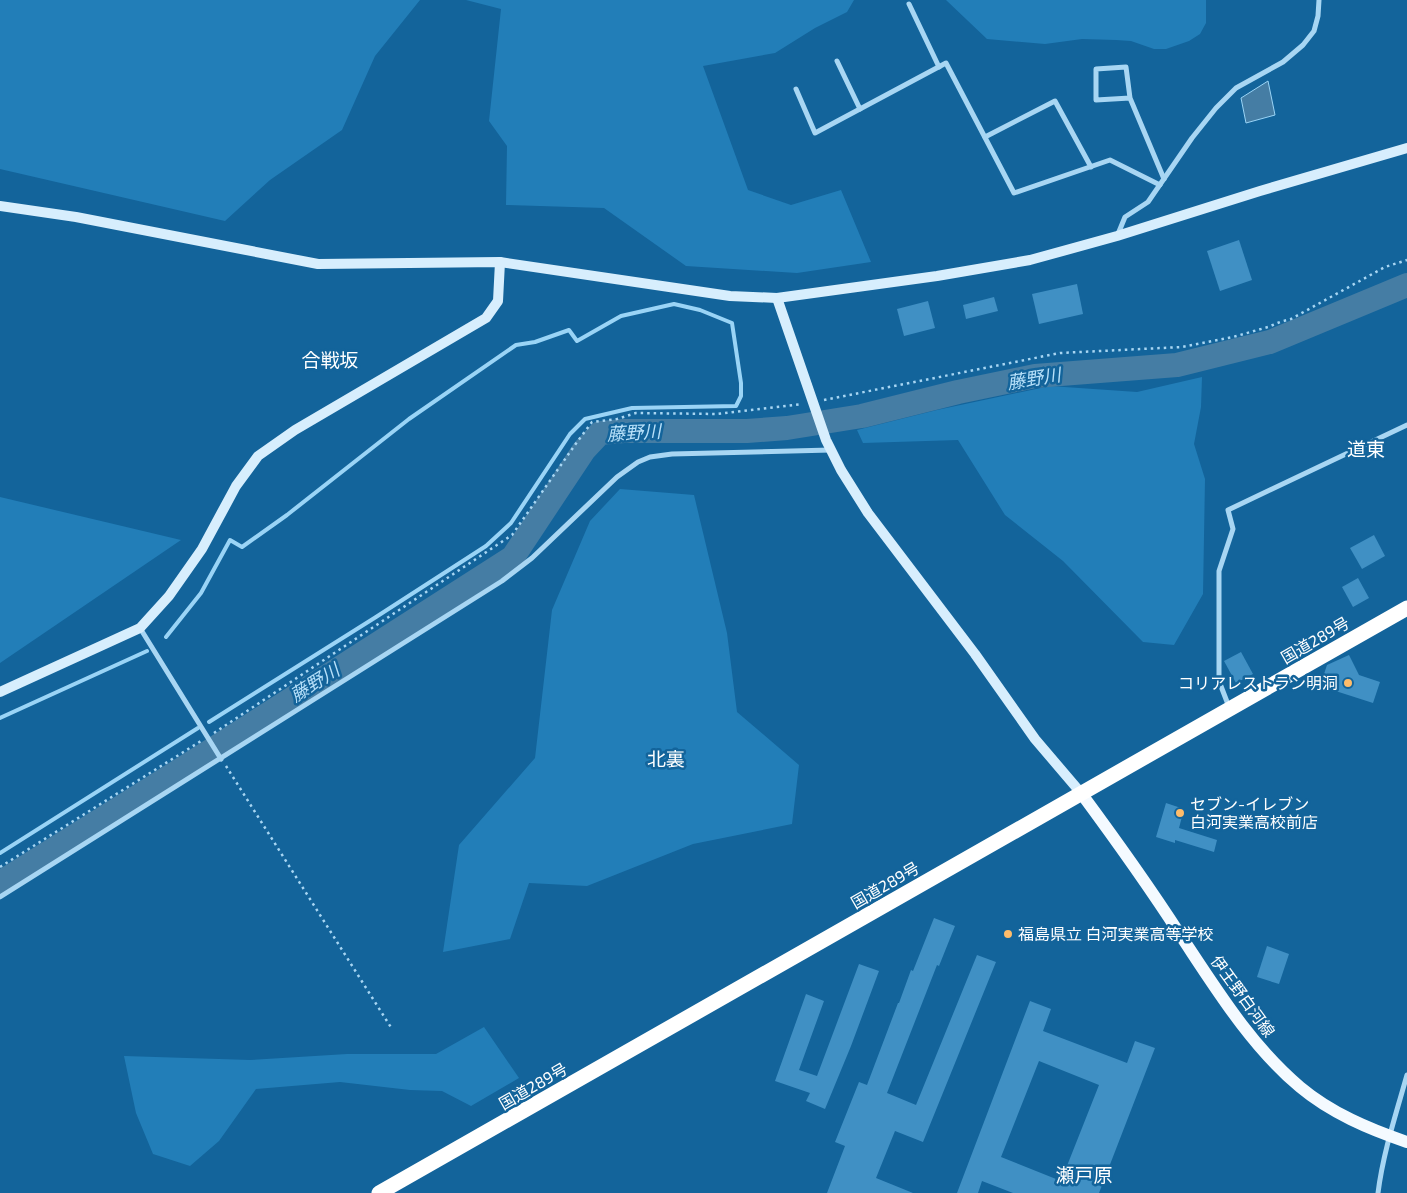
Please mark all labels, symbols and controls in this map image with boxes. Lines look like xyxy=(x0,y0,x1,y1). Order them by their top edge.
district label: 合戦坂 xyxy=(301,348,359,371)
water label: 藤野川 xyxy=(1005,363,1064,393)
water label: 藤野川 xyxy=(606,419,663,444)
district label: 道東 xyxy=(1347,437,1385,460)
street label: 国道289号 xyxy=(1277,612,1352,667)
water label: 藤野川 xyxy=(286,657,345,706)
place label: コリアレストラン明洞 xyxy=(1178,673,1338,692)
marker: コリアレストラン明洞 xyxy=(1342,677,1354,689)
district label: 北裏 xyxy=(647,747,685,770)
place label: セブン-イレブン 白河実業高校前店 xyxy=(1190,794,1318,831)
marker: セブン-イレブン 白河実業高校前店 xyxy=(1174,807,1186,819)
street label: 国道289号 xyxy=(847,857,922,912)
place label: 福島県立 白河実業高等学校 xyxy=(1018,924,1214,943)
marker: 福島県立 白河実業高等学校 xyxy=(1002,928,1014,940)
street label: 伊王野白河線 xyxy=(1208,951,1279,1040)
street label: 国道289号 xyxy=(495,1058,570,1113)
district label: 瀬戸原 xyxy=(1055,1163,1113,1186)

